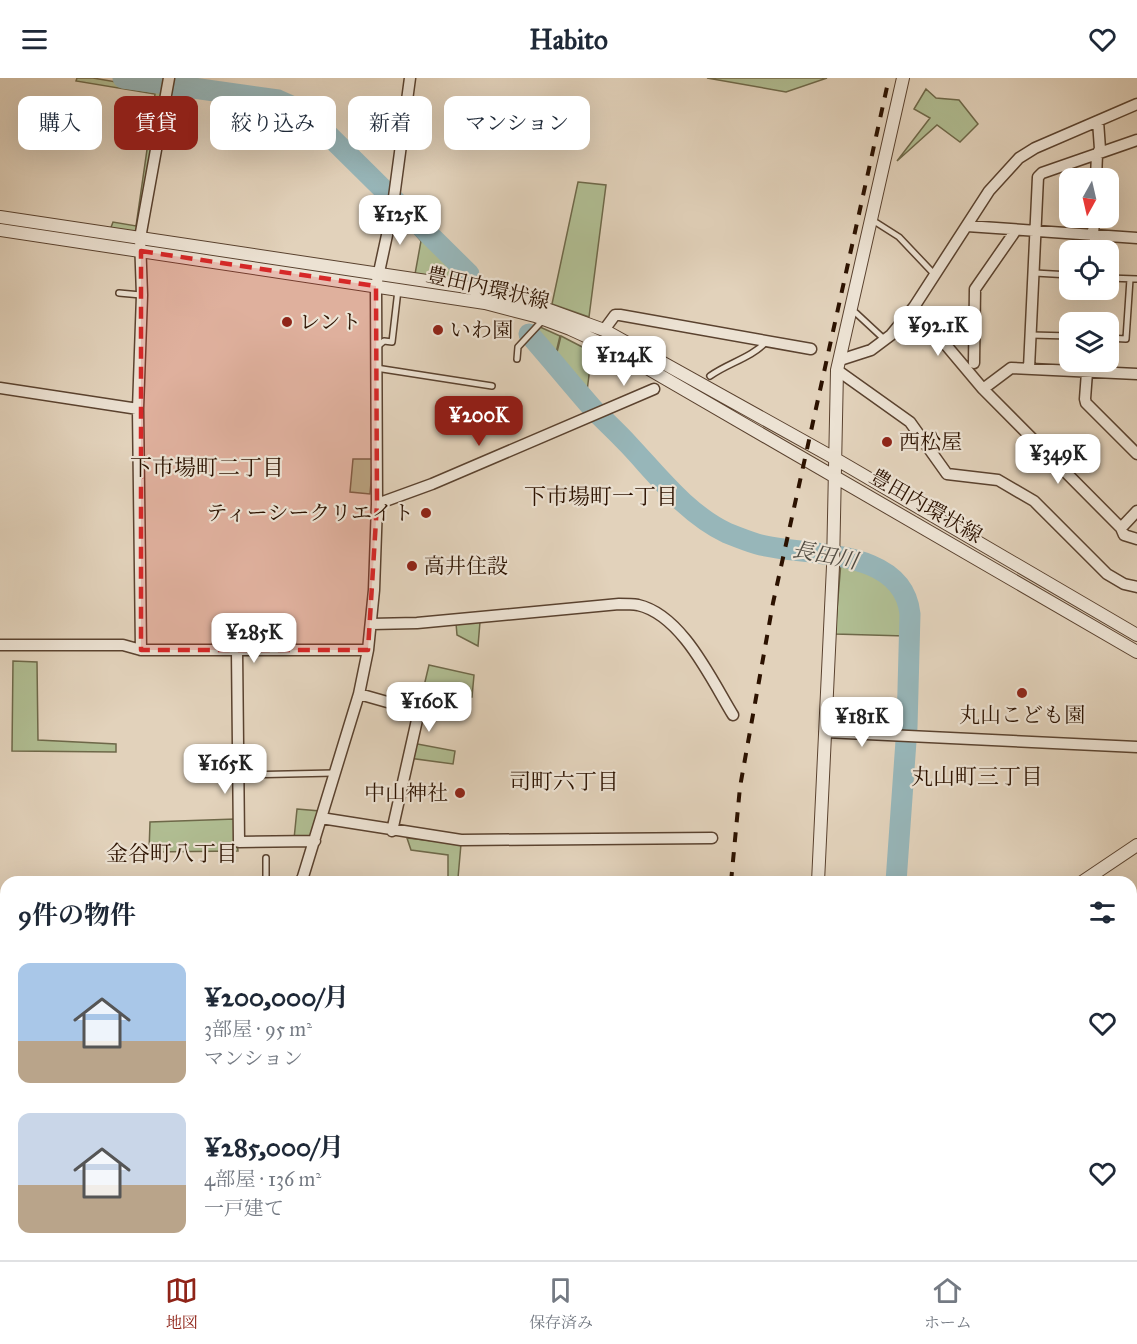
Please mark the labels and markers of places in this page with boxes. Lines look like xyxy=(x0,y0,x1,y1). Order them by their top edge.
pin: ¥125K xyxy=(358,195,442,246)
pin: ¥92.1K xyxy=(889,306,987,357)
place label: レント xyxy=(299,309,361,335)
marker: レント xyxy=(280,315,294,329)
place label: いわ園 xyxy=(450,317,513,343)
marker: いわ園 xyxy=(431,323,445,337)
pin: ¥124K xyxy=(582,336,666,387)
pin: ¥200K xyxy=(437,396,521,447)
place label: 西松屋 xyxy=(899,429,962,455)
pin: ¥349K xyxy=(1016,434,1100,485)
marker: 西松屋 xyxy=(880,435,894,449)
place label: ティーシークリエイト xyxy=(207,500,414,526)
marker: ティーシークリエイト xyxy=(419,506,433,520)
place label: 高井住設 xyxy=(424,553,508,579)
marker: 高井住設 xyxy=(405,559,419,573)
pin: ¥285K xyxy=(212,613,296,664)
pin: ¥160K xyxy=(387,682,471,733)
marker: 丸山こども園 xyxy=(1015,686,1029,700)
pin: ¥181K xyxy=(820,697,904,748)
place label: 丸山こども園 xyxy=(959,702,1085,728)
pin: ¥165K xyxy=(183,744,267,795)
place label: 中山神社 xyxy=(364,780,448,806)
marker: 中山神社 xyxy=(453,786,467,800)

